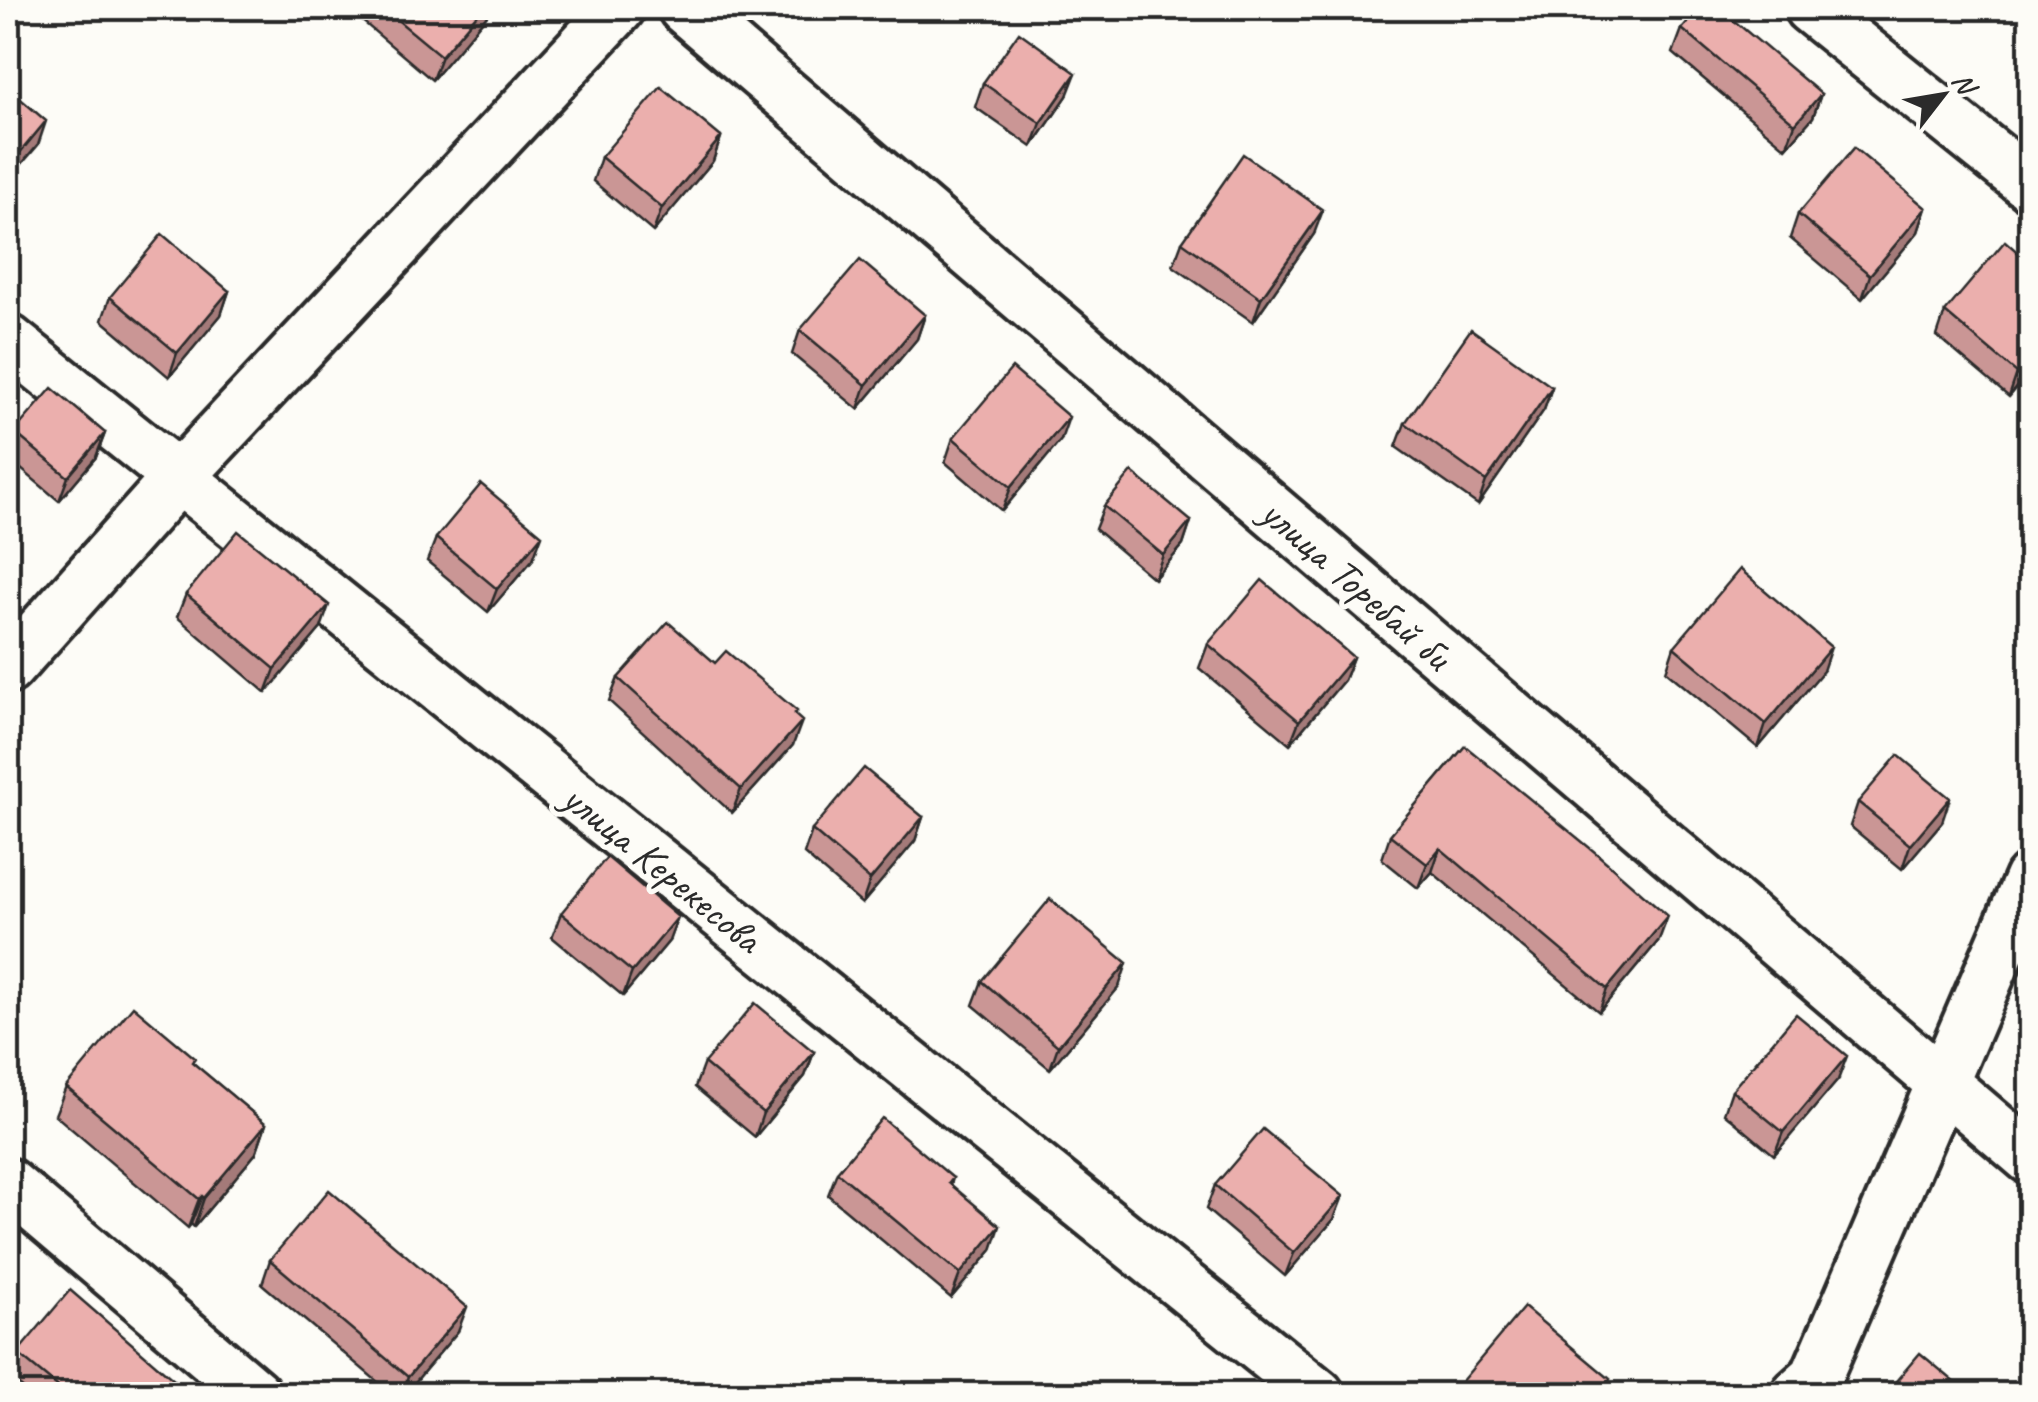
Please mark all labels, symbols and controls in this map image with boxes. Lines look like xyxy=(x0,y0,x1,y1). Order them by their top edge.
north arrow xyxy=(1893,45,1993,145)
text: N xyxy=(1945,66,1986,103)
street label: улица Торебай би xyxy=(1247,485,1464,683)
street label: улица Керекесова xyxy=(549,770,775,967)

